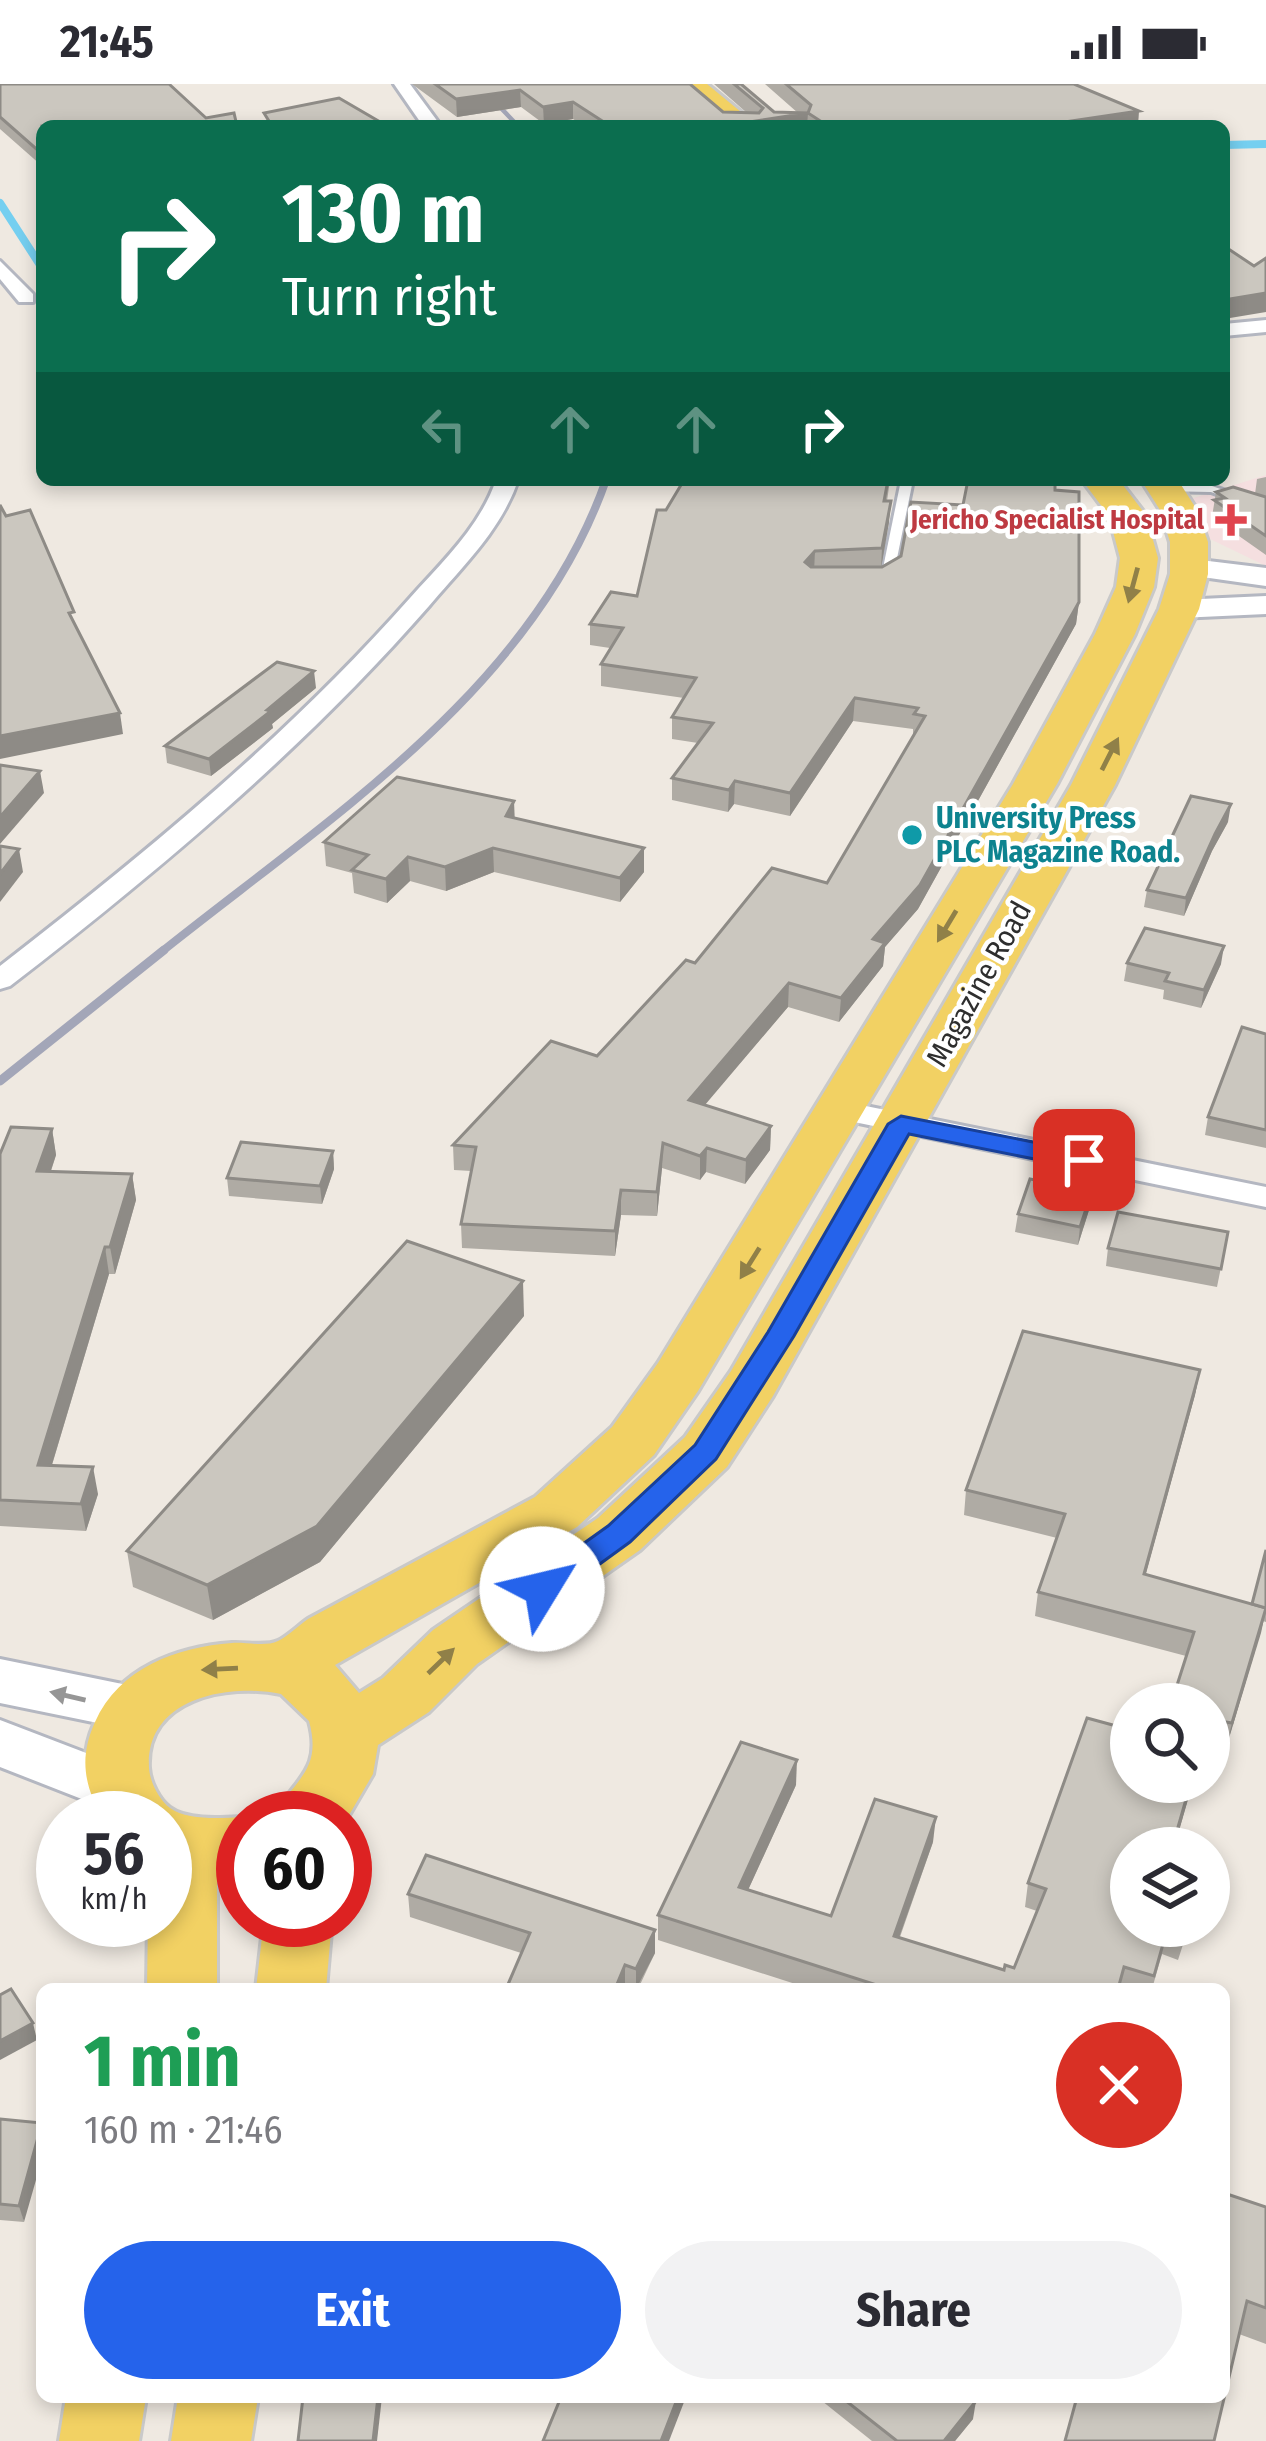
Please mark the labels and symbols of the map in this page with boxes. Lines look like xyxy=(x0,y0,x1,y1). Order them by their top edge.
place label: Jericho Specialist Hospital xyxy=(909,504,1205,536)
marker: Jericho Specialist Hospital xyxy=(1215,504,1247,536)
one-way arrow xyxy=(1122,567,1141,604)
one-way arrow xyxy=(1099,736,1119,771)
place label: University Press PLC Magazine Road. xyxy=(936,800,1180,870)
marker: University Press PLC Magazine Road. xyxy=(899,822,925,848)
street label: Magazine Road xyxy=(919,895,1039,1073)
one-way arrow xyxy=(937,910,959,943)
pin xyxy=(1033,1109,1135,1211)
one-way arrow xyxy=(739,1246,761,1279)
position arrow xyxy=(479,1526,605,1652)
one-way arrow xyxy=(426,1648,455,1676)
one-way arrow xyxy=(200,1660,238,1679)
one-way arrow xyxy=(50,1686,87,1705)
speed limit sign: 60 xyxy=(216,1791,372,1947)

